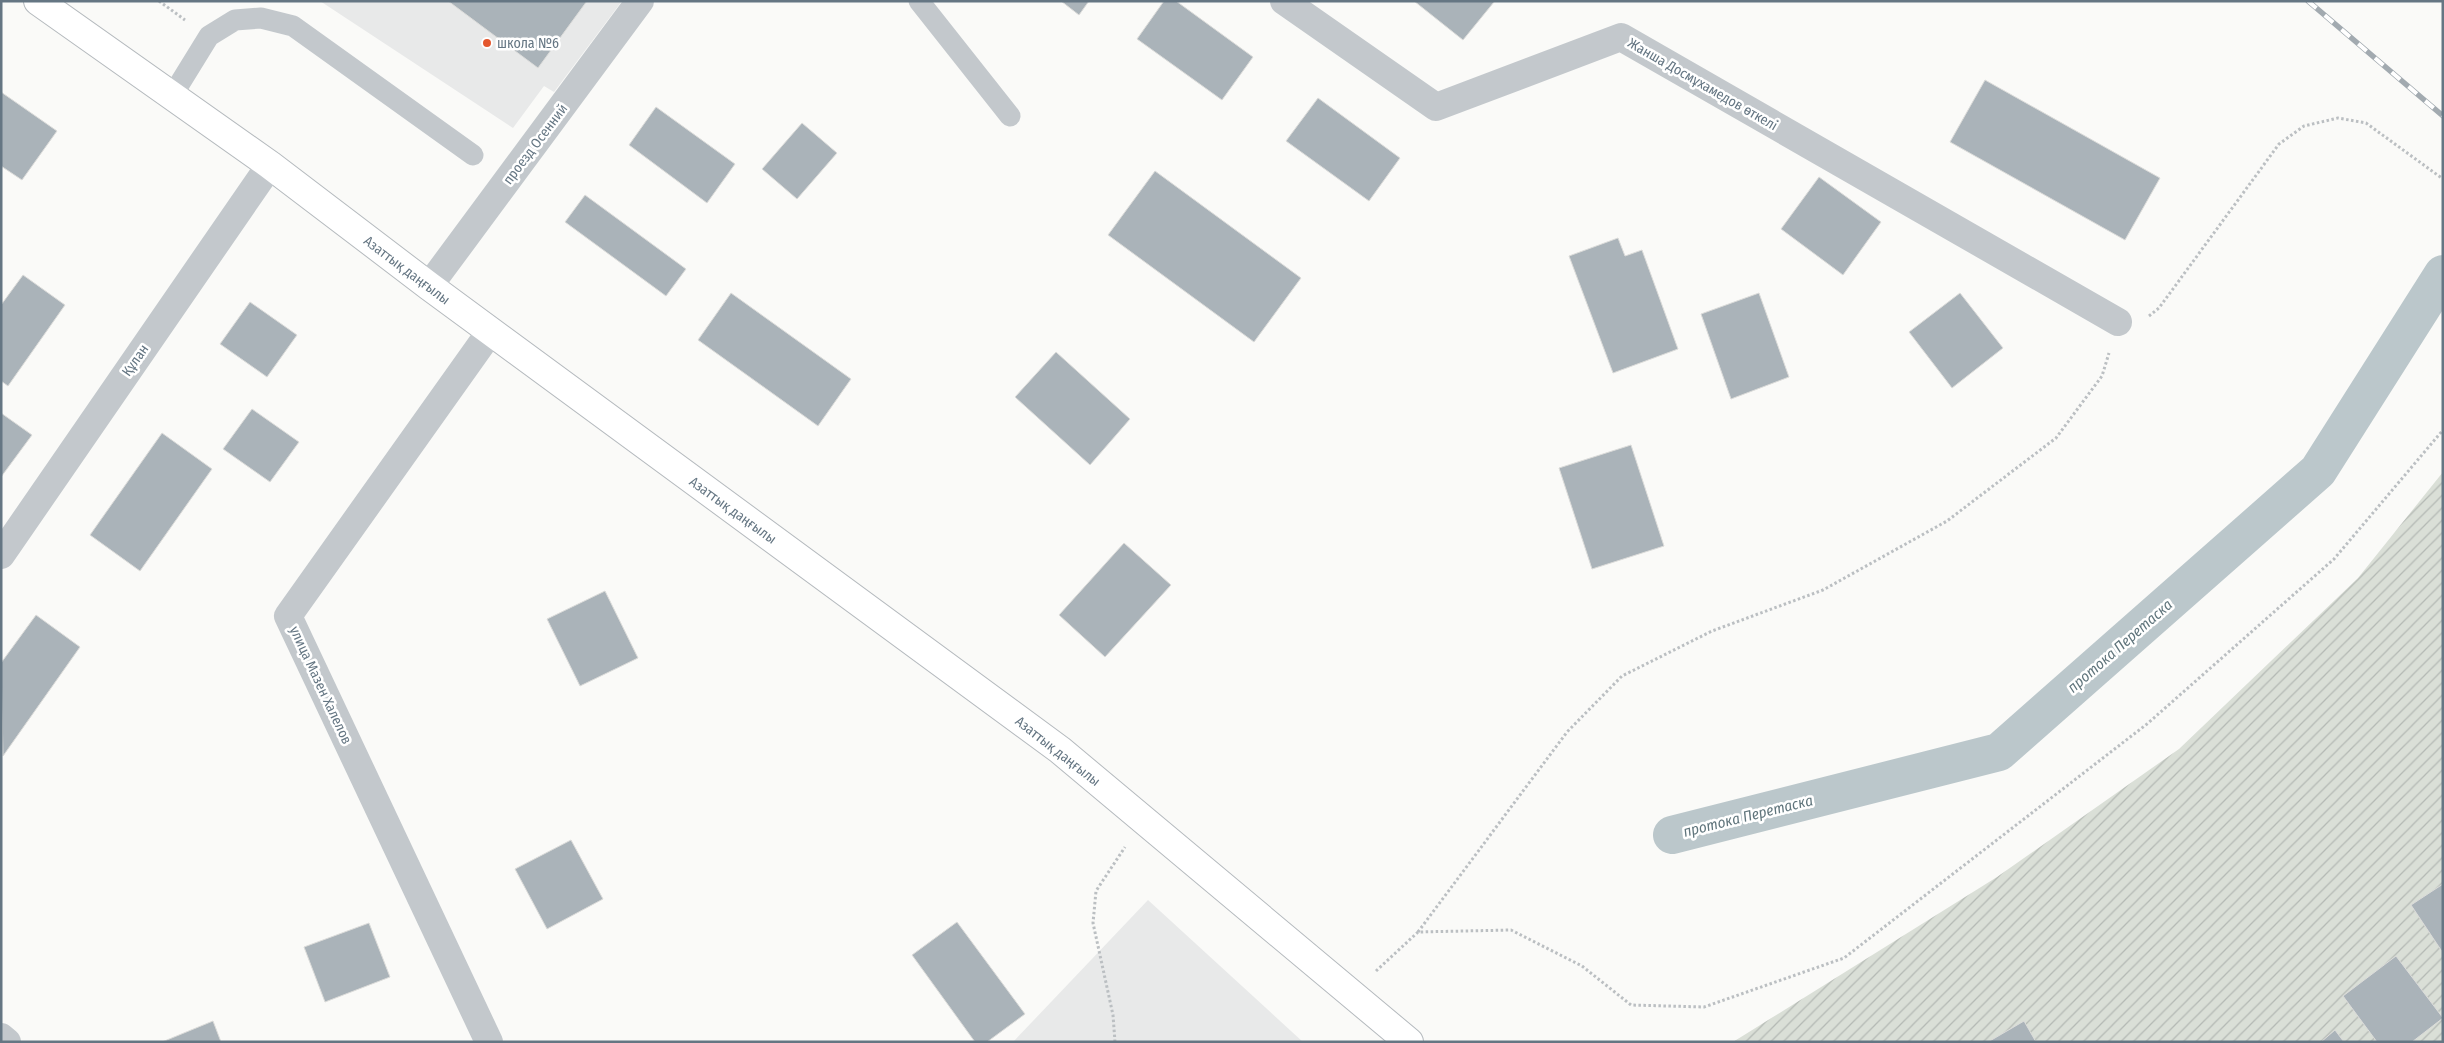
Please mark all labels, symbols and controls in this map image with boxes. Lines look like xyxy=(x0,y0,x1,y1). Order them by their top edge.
place label: школа №6 xyxy=(497,35,559,52)
street label: Жанша Досмұхамедов өткелі xyxy=(1625,35,1781,134)
marker: школа №6 xyxy=(481,37,493,49)
street label: проезд Осенний xyxy=(500,101,571,188)
street label: Азаттық даңғылы xyxy=(360,232,453,308)
street label: Құлан xyxy=(118,341,152,379)
street label: Азаттық даңғылы xyxy=(686,473,780,548)
water label: протока Перетаска xyxy=(2064,595,2176,696)
street label: улица Мазен Халелов xyxy=(286,624,355,747)
street label: Азаттық даңғылы xyxy=(1012,713,1104,790)
water label: протока Перетаска xyxy=(1681,791,1815,841)

